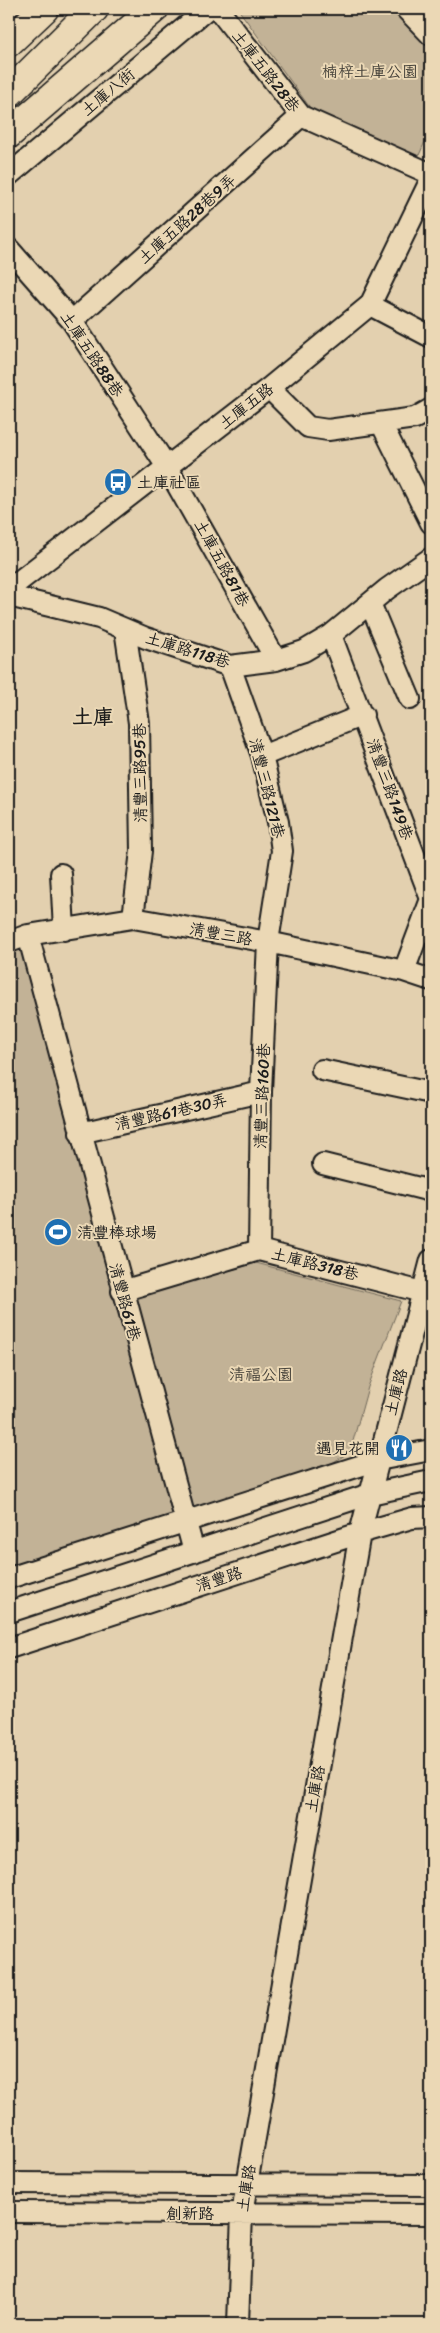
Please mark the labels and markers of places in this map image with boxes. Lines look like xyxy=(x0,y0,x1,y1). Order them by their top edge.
bus stop icon: 土庫社區 xyxy=(103,467,133,497)
place label: 土庫社區 xyxy=(137,468,201,497)
sports icon: 清豐棒球場 xyxy=(43,1217,73,1247)
place label: 清豐棒球場 xyxy=(77,1218,157,1247)
restaurant icon: 遇見花開 xyxy=(384,1433,414,1463)
place label: 遇見花開 xyxy=(316,1434,380,1463)

